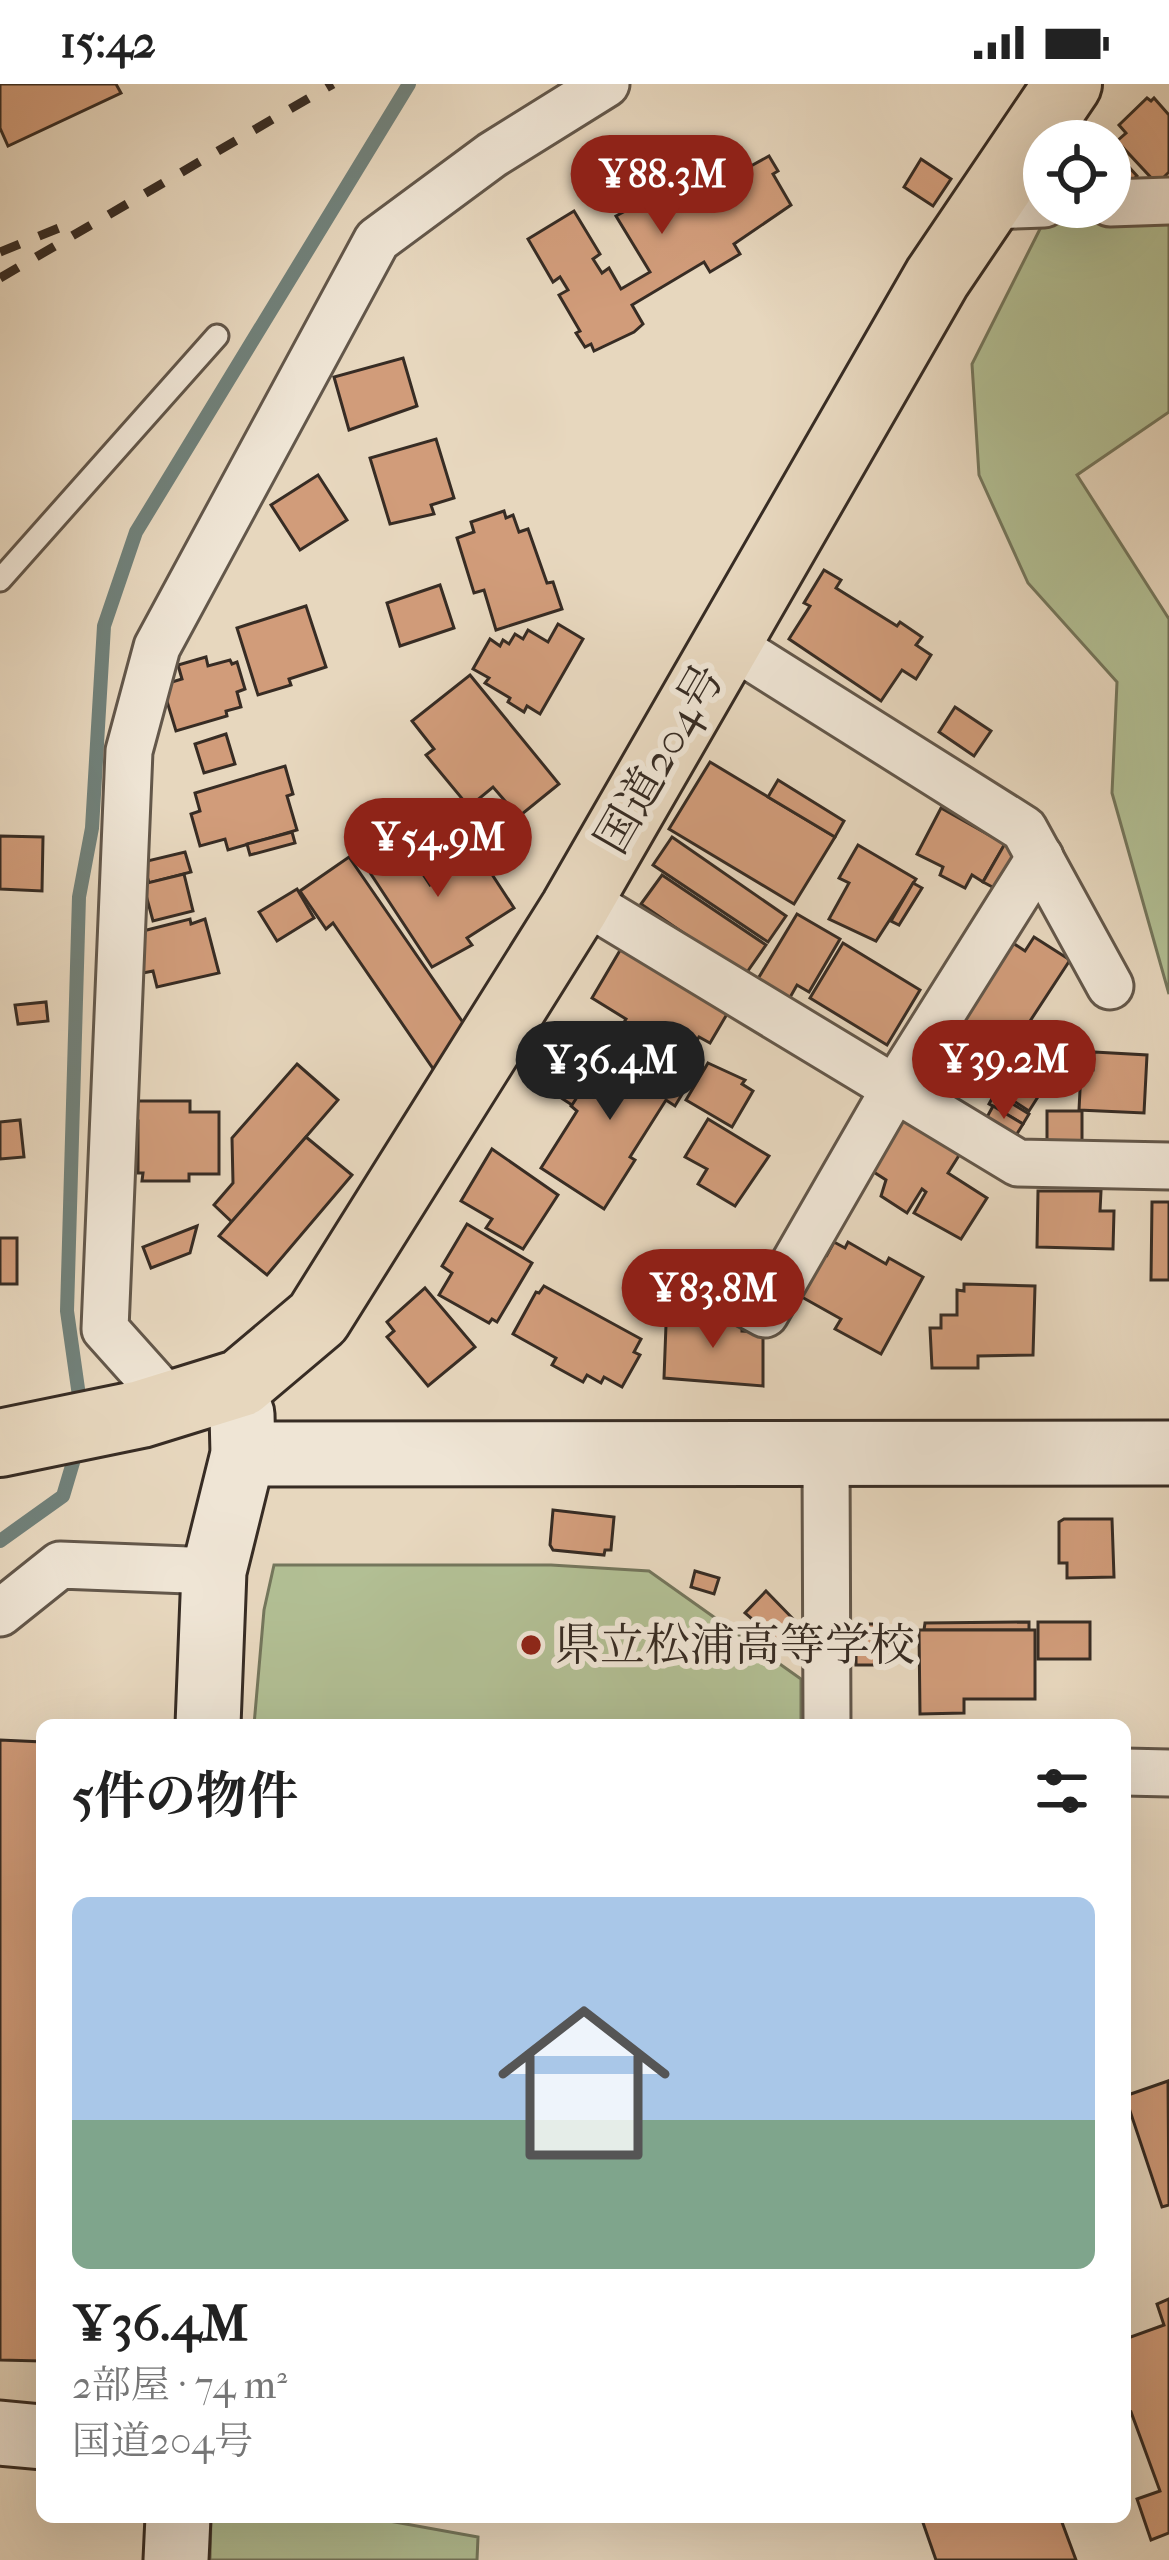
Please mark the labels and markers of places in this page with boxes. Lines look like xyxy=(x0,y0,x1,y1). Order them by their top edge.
pin: ¥88.3M xyxy=(564,135,760,237)
pin: ¥54.9M xyxy=(340,798,536,900)
pin: ¥39.2M xyxy=(906,1020,1102,1122)
pin: ¥36.4M xyxy=(512,1021,708,1123)
pin: ¥83.8M xyxy=(615,1249,811,1351)
place label: 県立松浦高等学校 xyxy=(555,1619,915,1672)
marker: 県立松浦高等学校 xyxy=(518,1632,544,1658)

